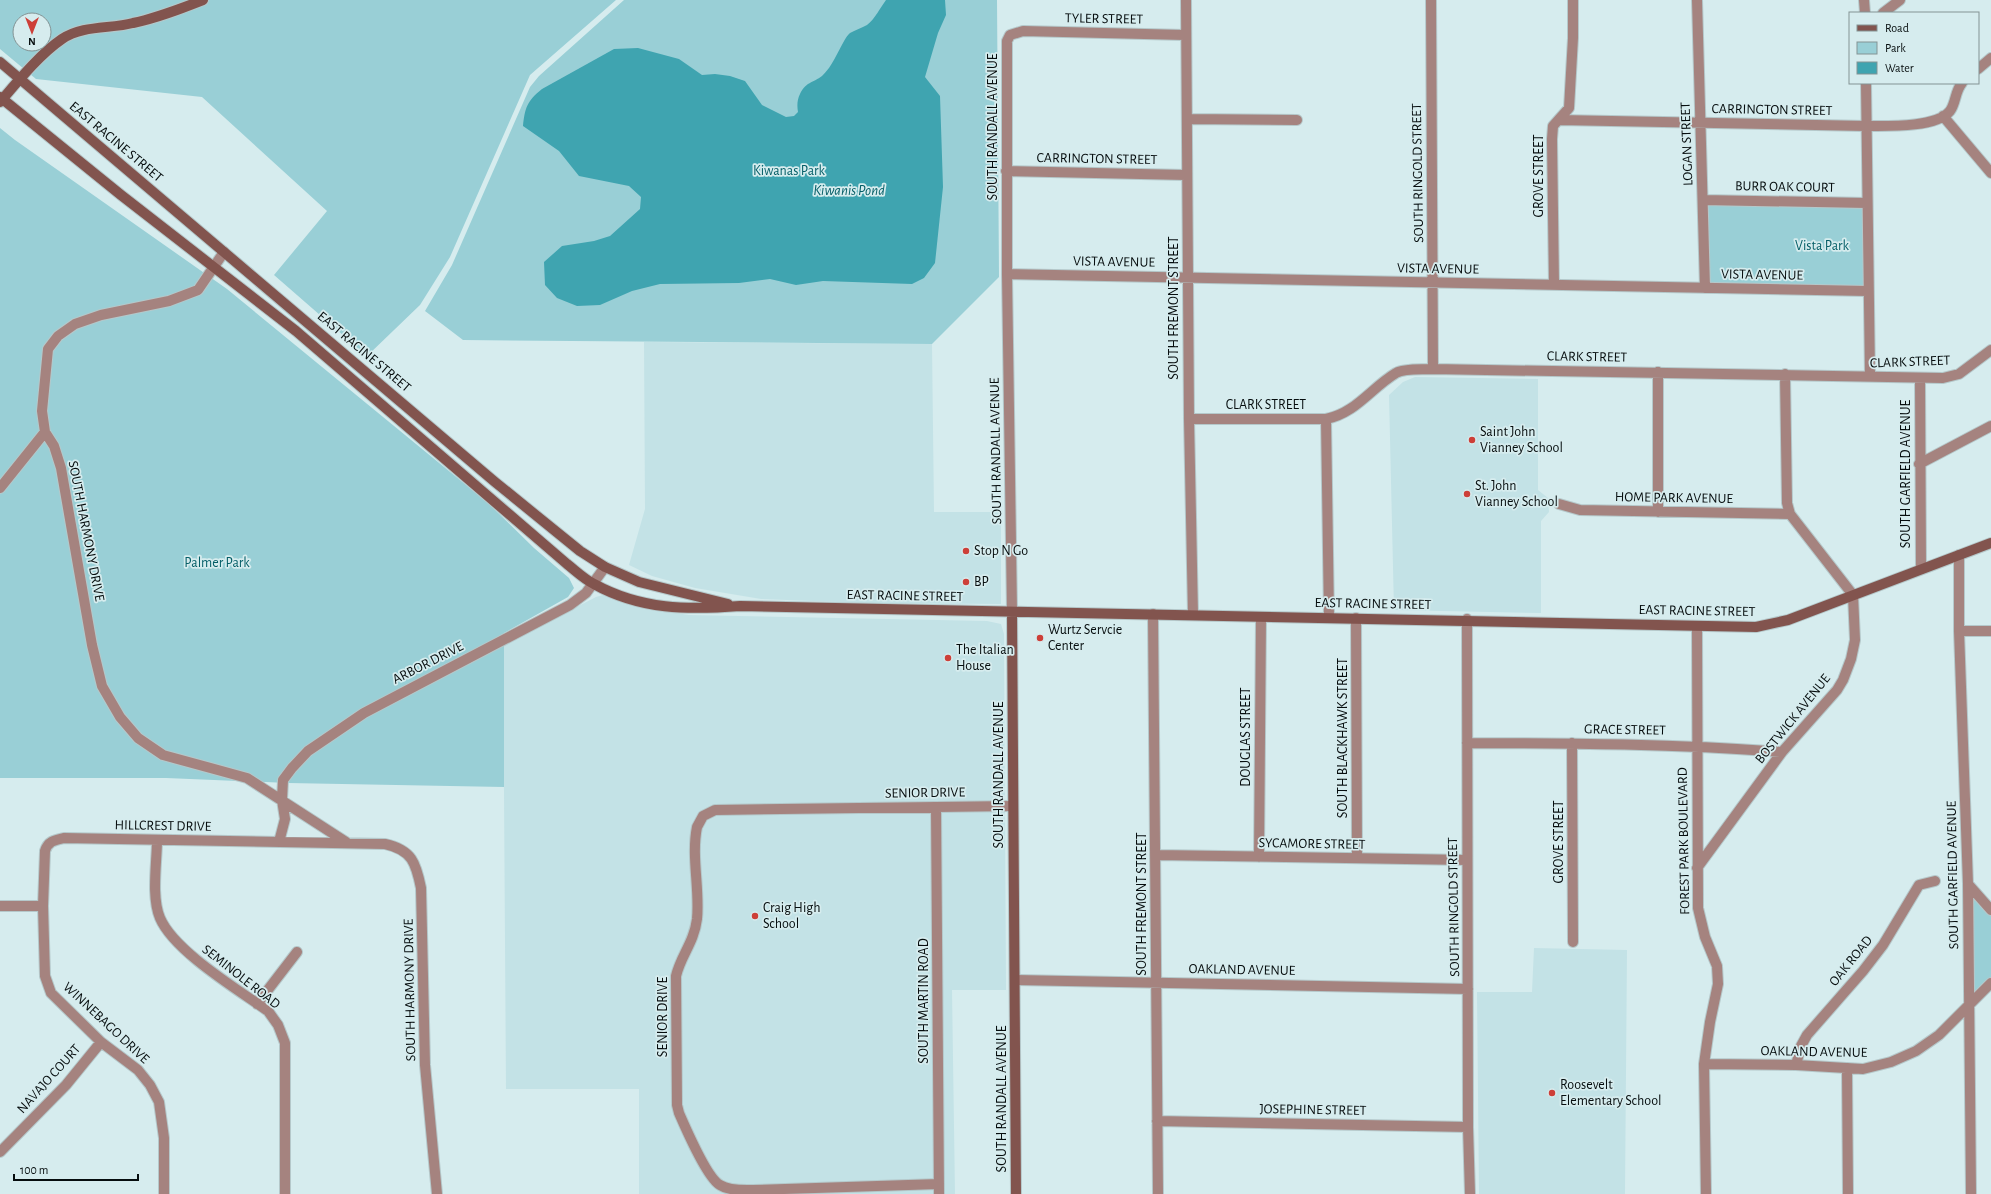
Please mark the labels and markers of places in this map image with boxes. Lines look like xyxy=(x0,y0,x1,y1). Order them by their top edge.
place label: Saint John Vianney School xyxy=(1480,425,1563,455)
marker: Saint John Vianney School xyxy=(1467,435,1477,445)
place label: St. John Vianney School xyxy=(1475,479,1558,509)
marker: St. John Vianney School xyxy=(1462,489,1472,499)
place label: Stop N Go xyxy=(974,544,1028,558)
marker: Stop N Go xyxy=(961,546,971,556)
place label: BP xyxy=(974,575,989,589)
marker: BP xyxy=(961,577,971,587)
place label: Wurtz Servcie Center xyxy=(1048,623,1122,653)
marker: Wurtz Servcie Center xyxy=(1035,633,1045,643)
place label: The Italian House xyxy=(956,643,1014,673)
marker: The Italian House xyxy=(943,653,953,663)
place label: Craig High School xyxy=(763,901,820,931)
marker: Craig High School xyxy=(750,911,760,921)
place label: Roosevelt Elementary School xyxy=(1560,1078,1662,1108)
marker: Roosevelt Elementary School xyxy=(1547,1088,1557,1098)

